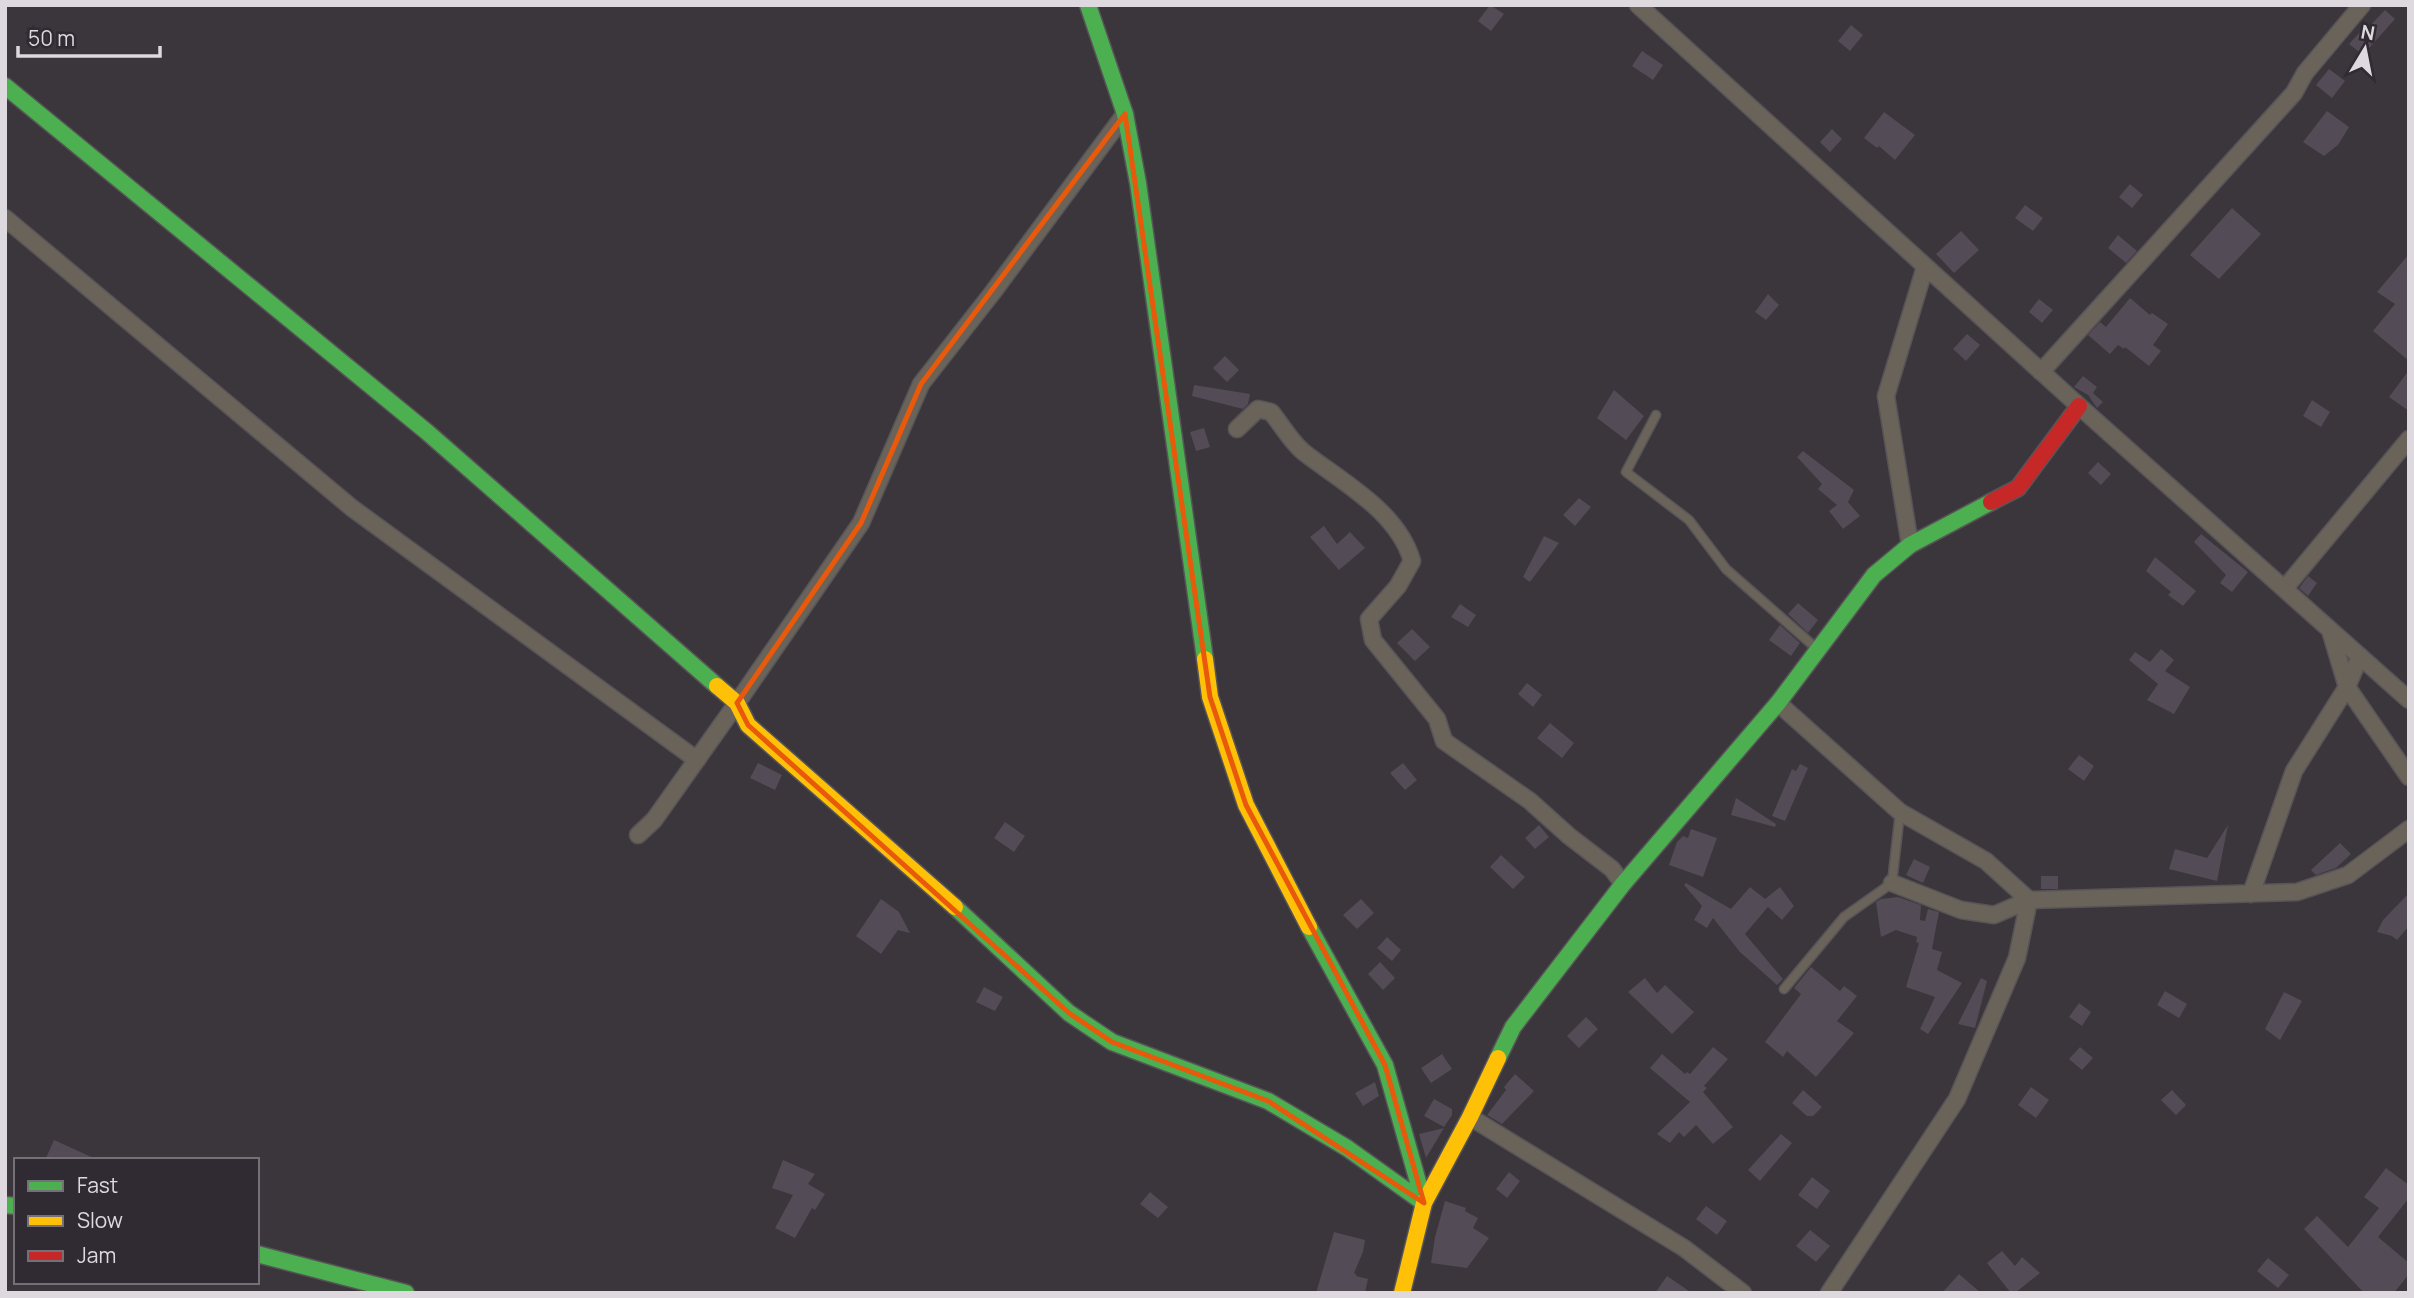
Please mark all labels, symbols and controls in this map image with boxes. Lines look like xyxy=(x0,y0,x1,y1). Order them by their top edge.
scale bar xyxy=(18,14,159,58)
north arrow xyxy=(2330,14,2400,84)
text: N xyxy=(2359,18,2377,46)
text: 50 m xyxy=(28,24,75,52)
legend xyxy=(14,1158,259,1284)
text: Fast xyxy=(77,1171,118,1199)
text: Slow xyxy=(77,1206,123,1234)
text: Jam xyxy=(77,1241,116,1269)

